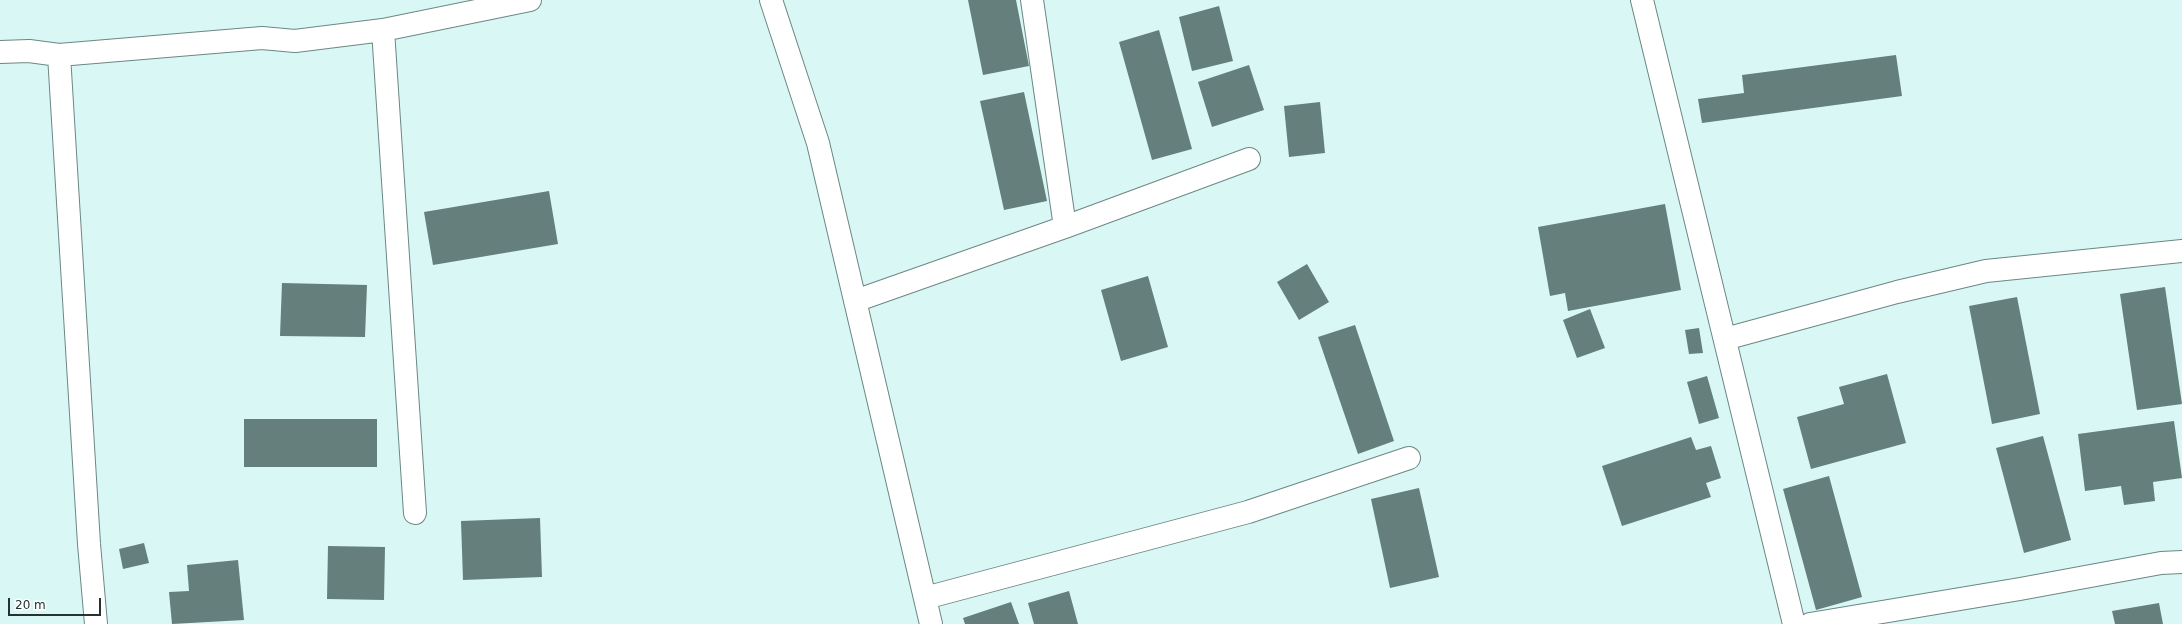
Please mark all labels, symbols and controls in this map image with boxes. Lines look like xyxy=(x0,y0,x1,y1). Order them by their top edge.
scale bar xyxy=(10,590,103,616)
text: 20 m xyxy=(15,598,46,612)

